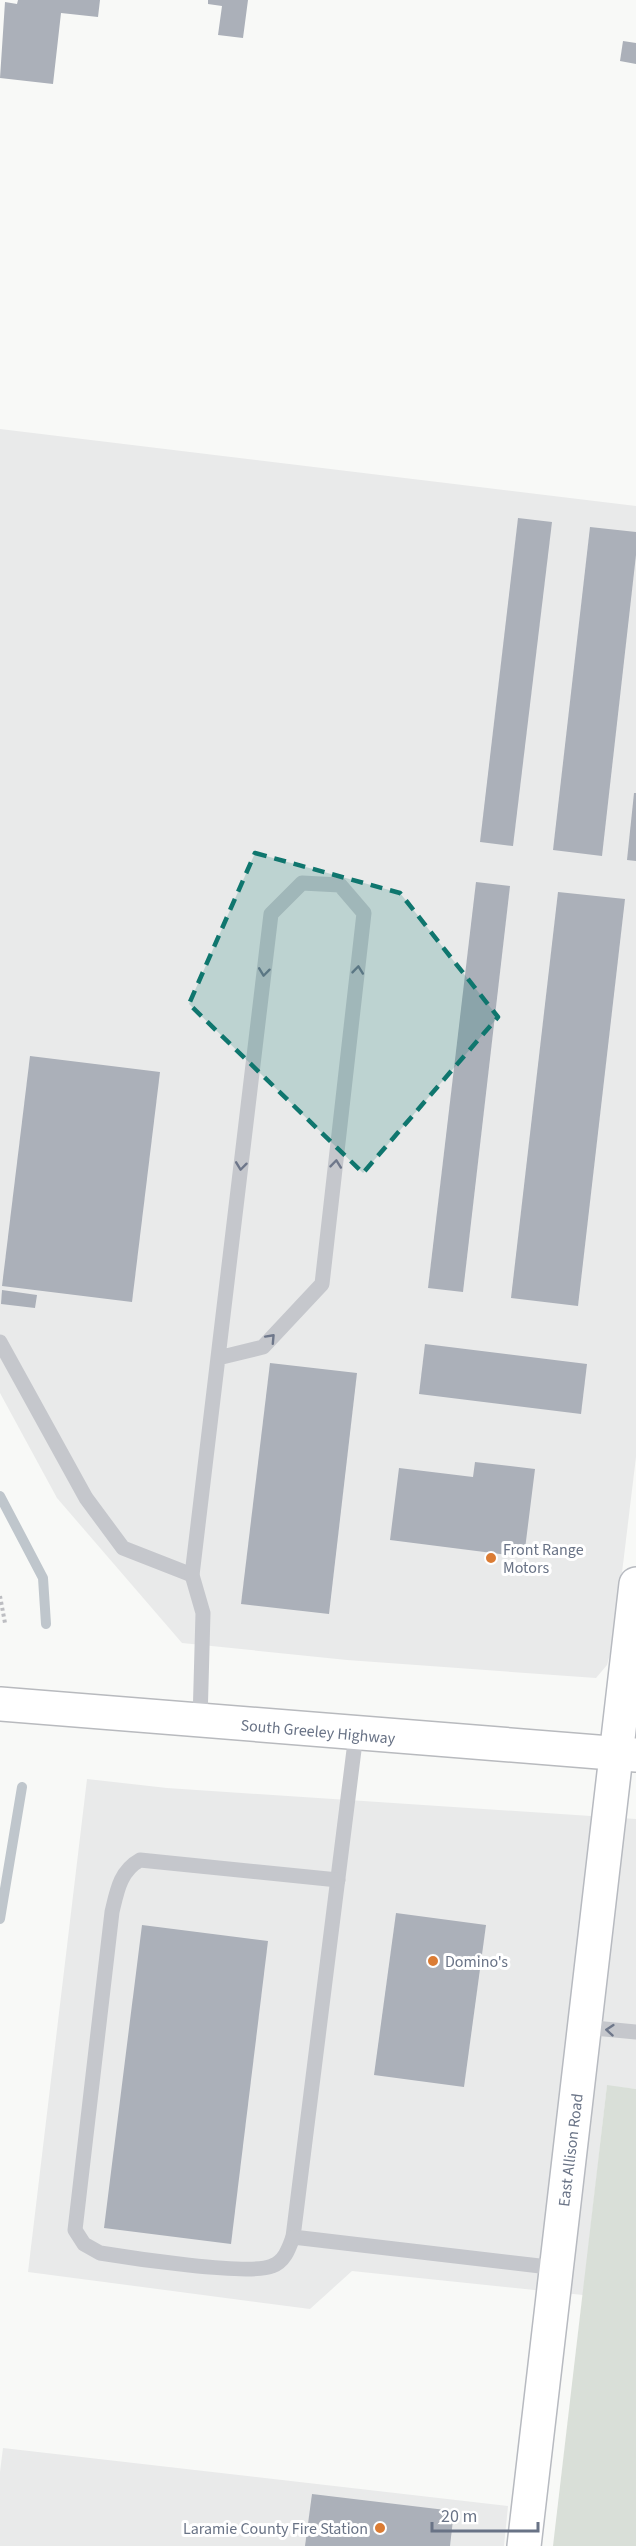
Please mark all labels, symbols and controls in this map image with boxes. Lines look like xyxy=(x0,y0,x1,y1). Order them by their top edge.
one-way arrow xyxy=(351,965,363,975)
one-way arrow xyxy=(258,968,271,977)
one-way arrow xyxy=(329,1159,342,1168)
one-way arrow xyxy=(235,1161,248,1171)
one-way arrow xyxy=(264,1334,275,1345)
place label: Front Range Motors xyxy=(503,1539,584,1579)
marker: Front Range Motors xyxy=(484,1551,498,1565)
street label: South Greeley Highway xyxy=(240,1714,397,1750)
place label: Domino's xyxy=(445,1951,508,1973)
marker: Domino's xyxy=(426,1954,440,1968)
one-way arrow xyxy=(606,2023,615,2036)
street label: East Allison Road xyxy=(553,2092,589,2208)
scale bar xyxy=(432,2495,538,2533)
text: 20 m xyxy=(441,2504,477,2529)
place label: Laramie County Fire Station xyxy=(183,2518,368,2540)
marker: Laramie County Fire Station xyxy=(373,2521,387,2535)

